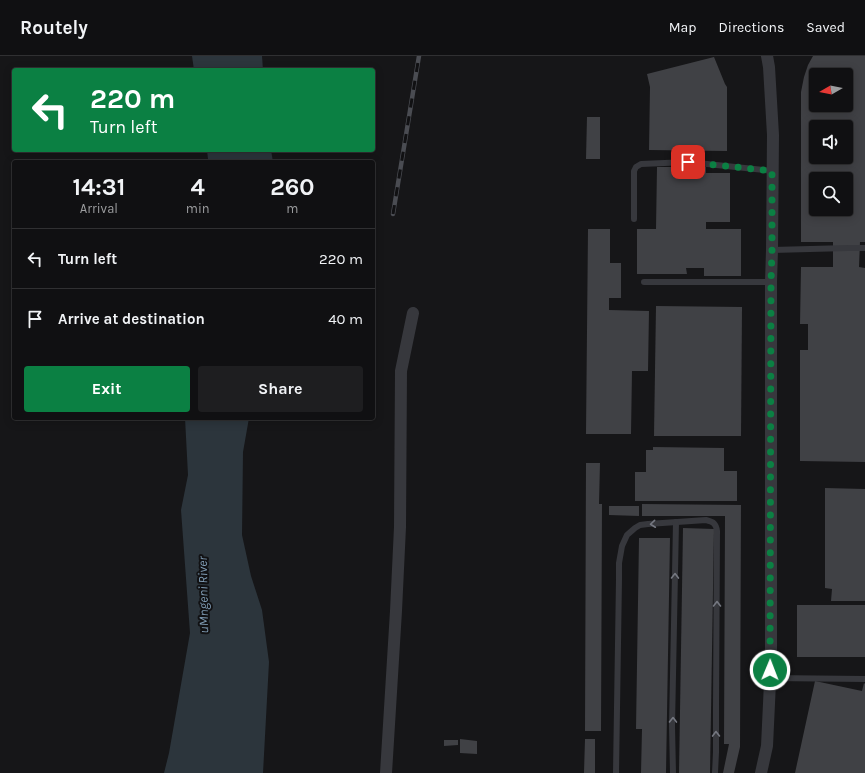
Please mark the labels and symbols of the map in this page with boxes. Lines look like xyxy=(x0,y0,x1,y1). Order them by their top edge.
north arrow xyxy=(809,68,853,112)
pin xyxy=(671,145,705,179)
one-way arrow xyxy=(650,519,656,528)
water label: uMngeni River xyxy=(195,556,211,634)
one-way arrow xyxy=(671,573,679,579)
one-way arrow xyxy=(713,601,721,607)
position arrow xyxy=(749,649,791,691)
one-way arrow xyxy=(668,717,677,723)
one-way arrow xyxy=(712,731,720,737)

